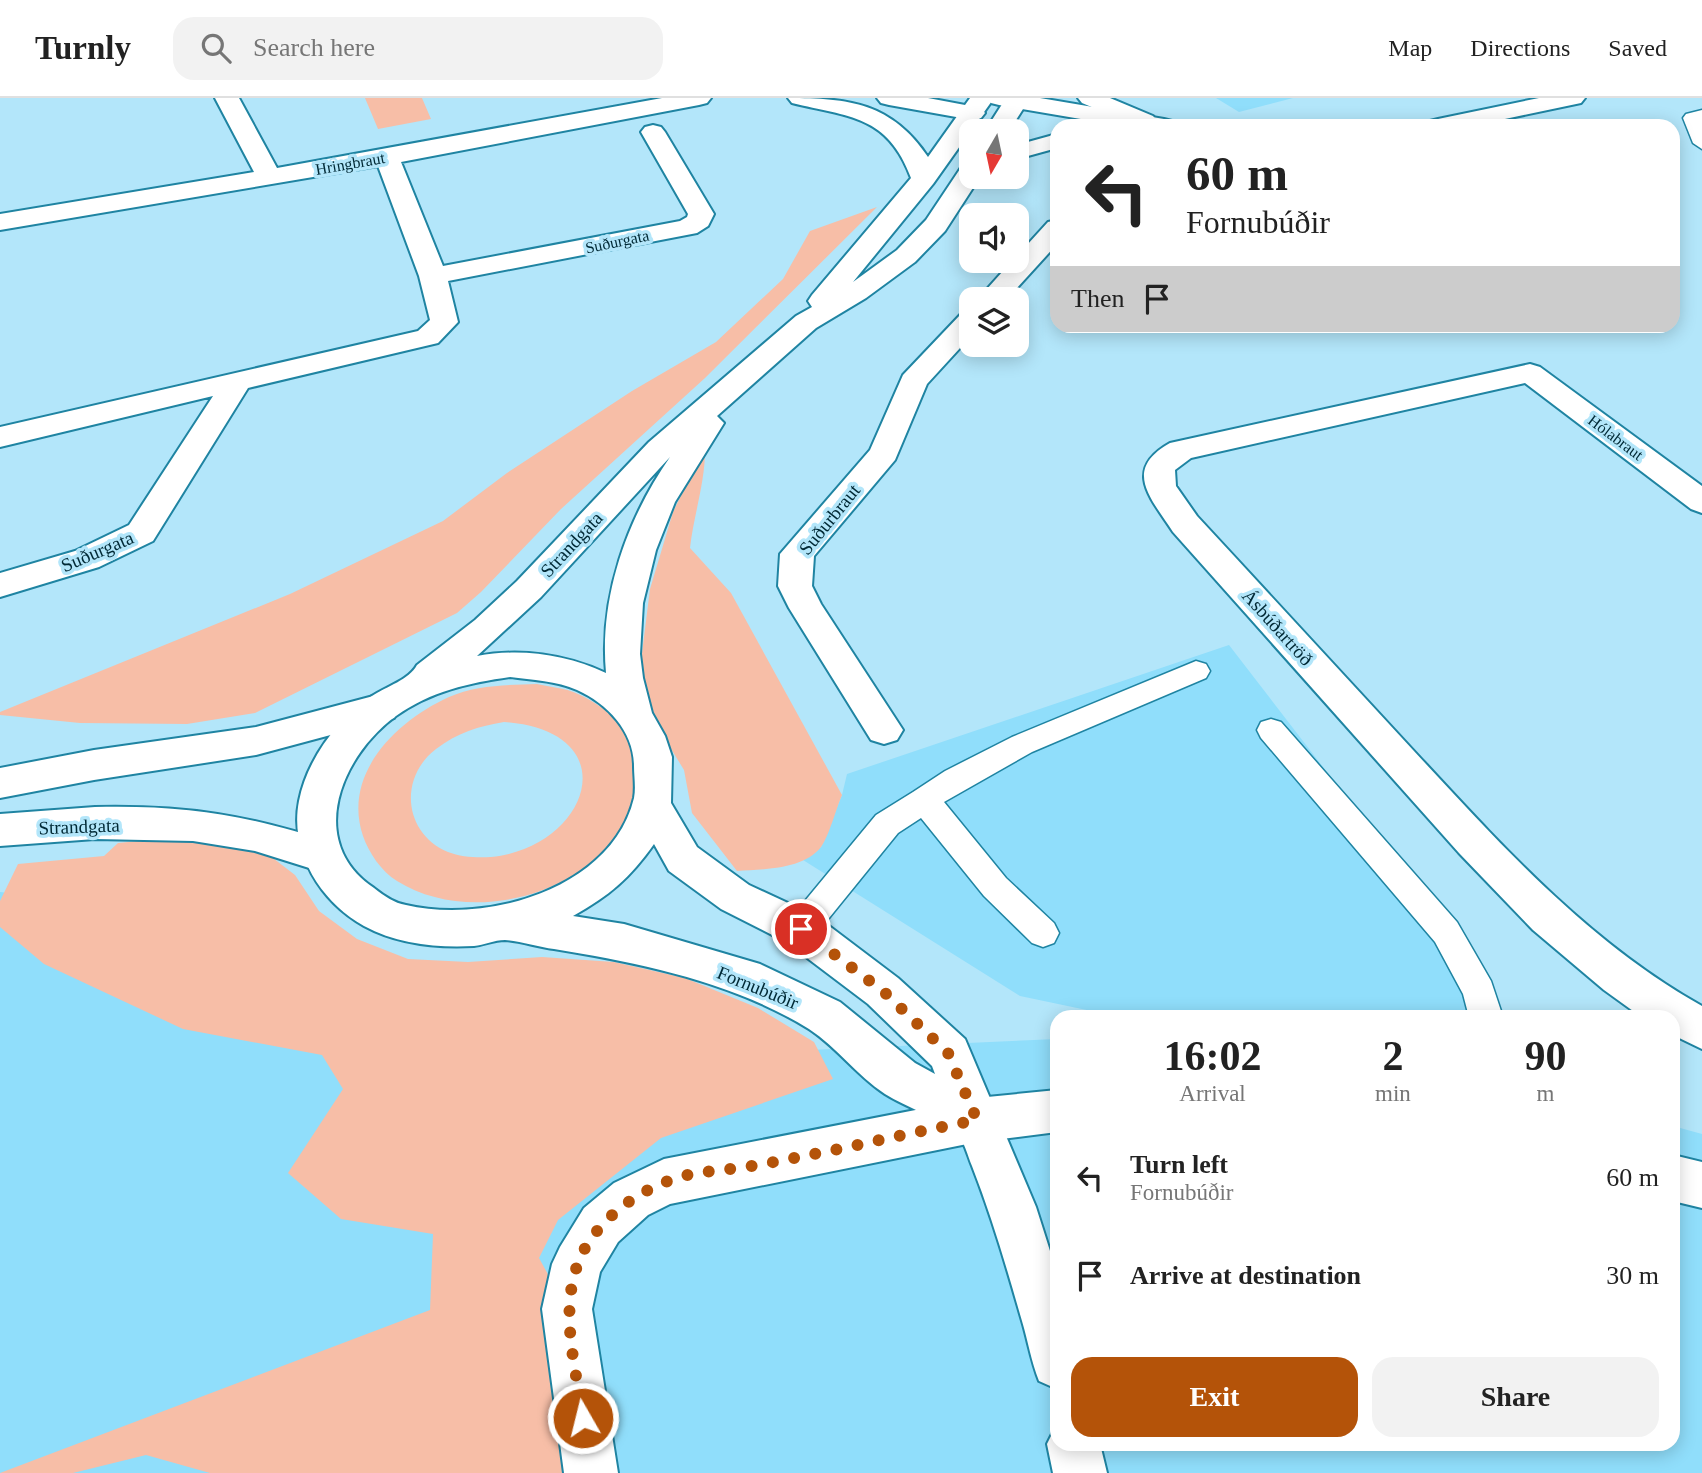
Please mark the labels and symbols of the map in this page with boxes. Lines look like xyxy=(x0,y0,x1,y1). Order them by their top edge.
north arrow xyxy=(959,119,1029,189)
street label: Hringbraut xyxy=(314,149,387,179)
street label: Suðurgata xyxy=(584,226,651,257)
street label: Hólabraut xyxy=(1585,411,1647,464)
street label: Suðurbraut xyxy=(795,479,865,559)
street label: Strandgata xyxy=(536,507,607,581)
street label: Suðurgata xyxy=(58,527,137,576)
street label: Ásbúðartröð xyxy=(1238,585,1317,670)
street label: Strandgata xyxy=(38,815,121,838)
pin xyxy=(771,899,831,959)
street label: Fornubúðir xyxy=(714,962,802,1013)
position arrow xyxy=(546,1381,620,1455)

